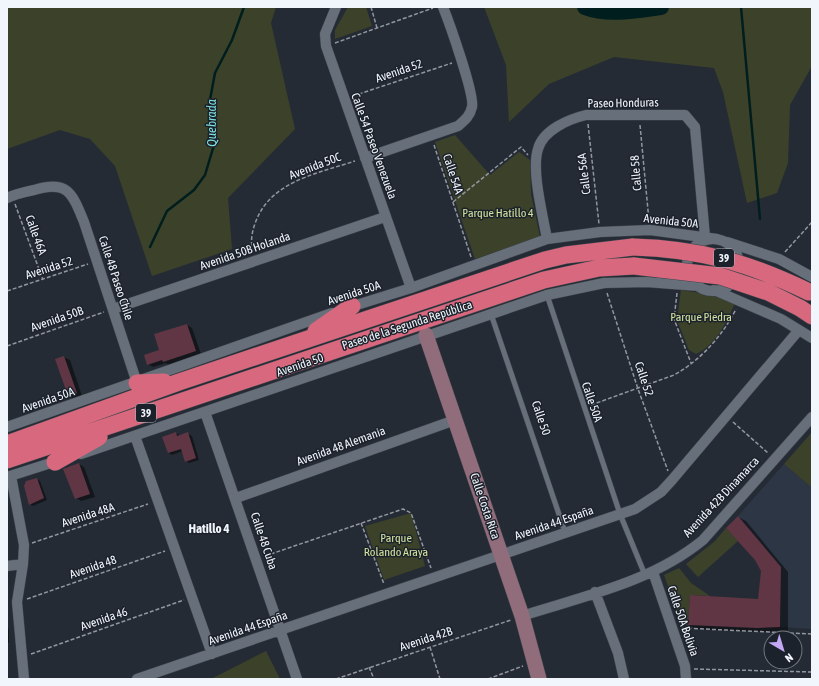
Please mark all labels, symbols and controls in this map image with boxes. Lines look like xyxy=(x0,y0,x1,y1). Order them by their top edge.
street label: Avenida 52 xyxy=(374,56,424,86)
street label: Calle 54 Paseo Venezuela xyxy=(348,91,400,201)
street label: Paseo Honduras xyxy=(587,95,659,111)
water label: Quebrada xyxy=(204,99,219,147)
street label: Avenida 50C xyxy=(287,150,343,182)
street label: Calle 54A xyxy=(440,152,466,196)
street label: Calle 56A xyxy=(575,152,593,195)
street label: Calle 58 xyxy=(627,154,645,191)
park label: Parque Hatillo 4 xyxy=(462,206,534,220)
street label: Avenida 50A xyxy=(643,211,699,231)
street label: Calle 46A xyxy=(22,213,50,257)
street label: Avenida 50B Holanda xyxy=(198,229,292,273)
street label: Calle 48 Paseo Chile xyxy=(96,234,136,322)
road number: 39 xyxy=(714,249,734,267)
street label: Avenida 52 xyxy=(24,254,74,282)
street label: Avenida 50A xyxy=(326,278,382,308)
street label: Paseo de la Segunda República xyxy=(340,297,474,353)
street label: Avenida 50B xyxy=(29,303,85,335)
park label: Parque Piedra xyxy=(670,310,732,324)
street label: Avenida 50 xyxy=(275,350,326,380)
street label: Calle 52 xyxy=(632,360,656,398)
street label: Calle 50A xyxy=(579,380,605,424)
street label: Avenida 50A xyxy=(20,384,76,416)
street label: Calle 50 xyxy=(529,399,554,437)
road number: 39 xyxy=(136,404,156,422)
street label: Avenida 48 Alemania xyxy=(295,423,387,469)
street label: Avenida 42B Dinamarca xyxy=(680,454,762,540)
street label: Calle Costa Rica xyxy=(467,471,503,541)
street label: Avenida 48A xyxy=(60,500,116,530)
street label: Avenida 44 España xyxy=(513,503,595,543)
street label: Calle 48 Cuba xyxy=(248,510,280,572)
district label: Hatillo 4 xyxy=(188,521,230,536)
park label: Parque Rolando Araya xyxy=(364,531,428,559)
street label: Avenida 48 xyxy=(68,552,119,582)
street label: Calle 50A Bolivia xyxy=(664,584,702,658)
street label: Avenida 46 xyxy=(79,604,130,634)
street label: Avenida 44 España xyxy=(207,608,289,648)
street label: Avenida 42B xyxy=(398,624,454,654)
north arrow xyxy=(763,630,803,670)
text: N xyxy=(783,651,795,665)

